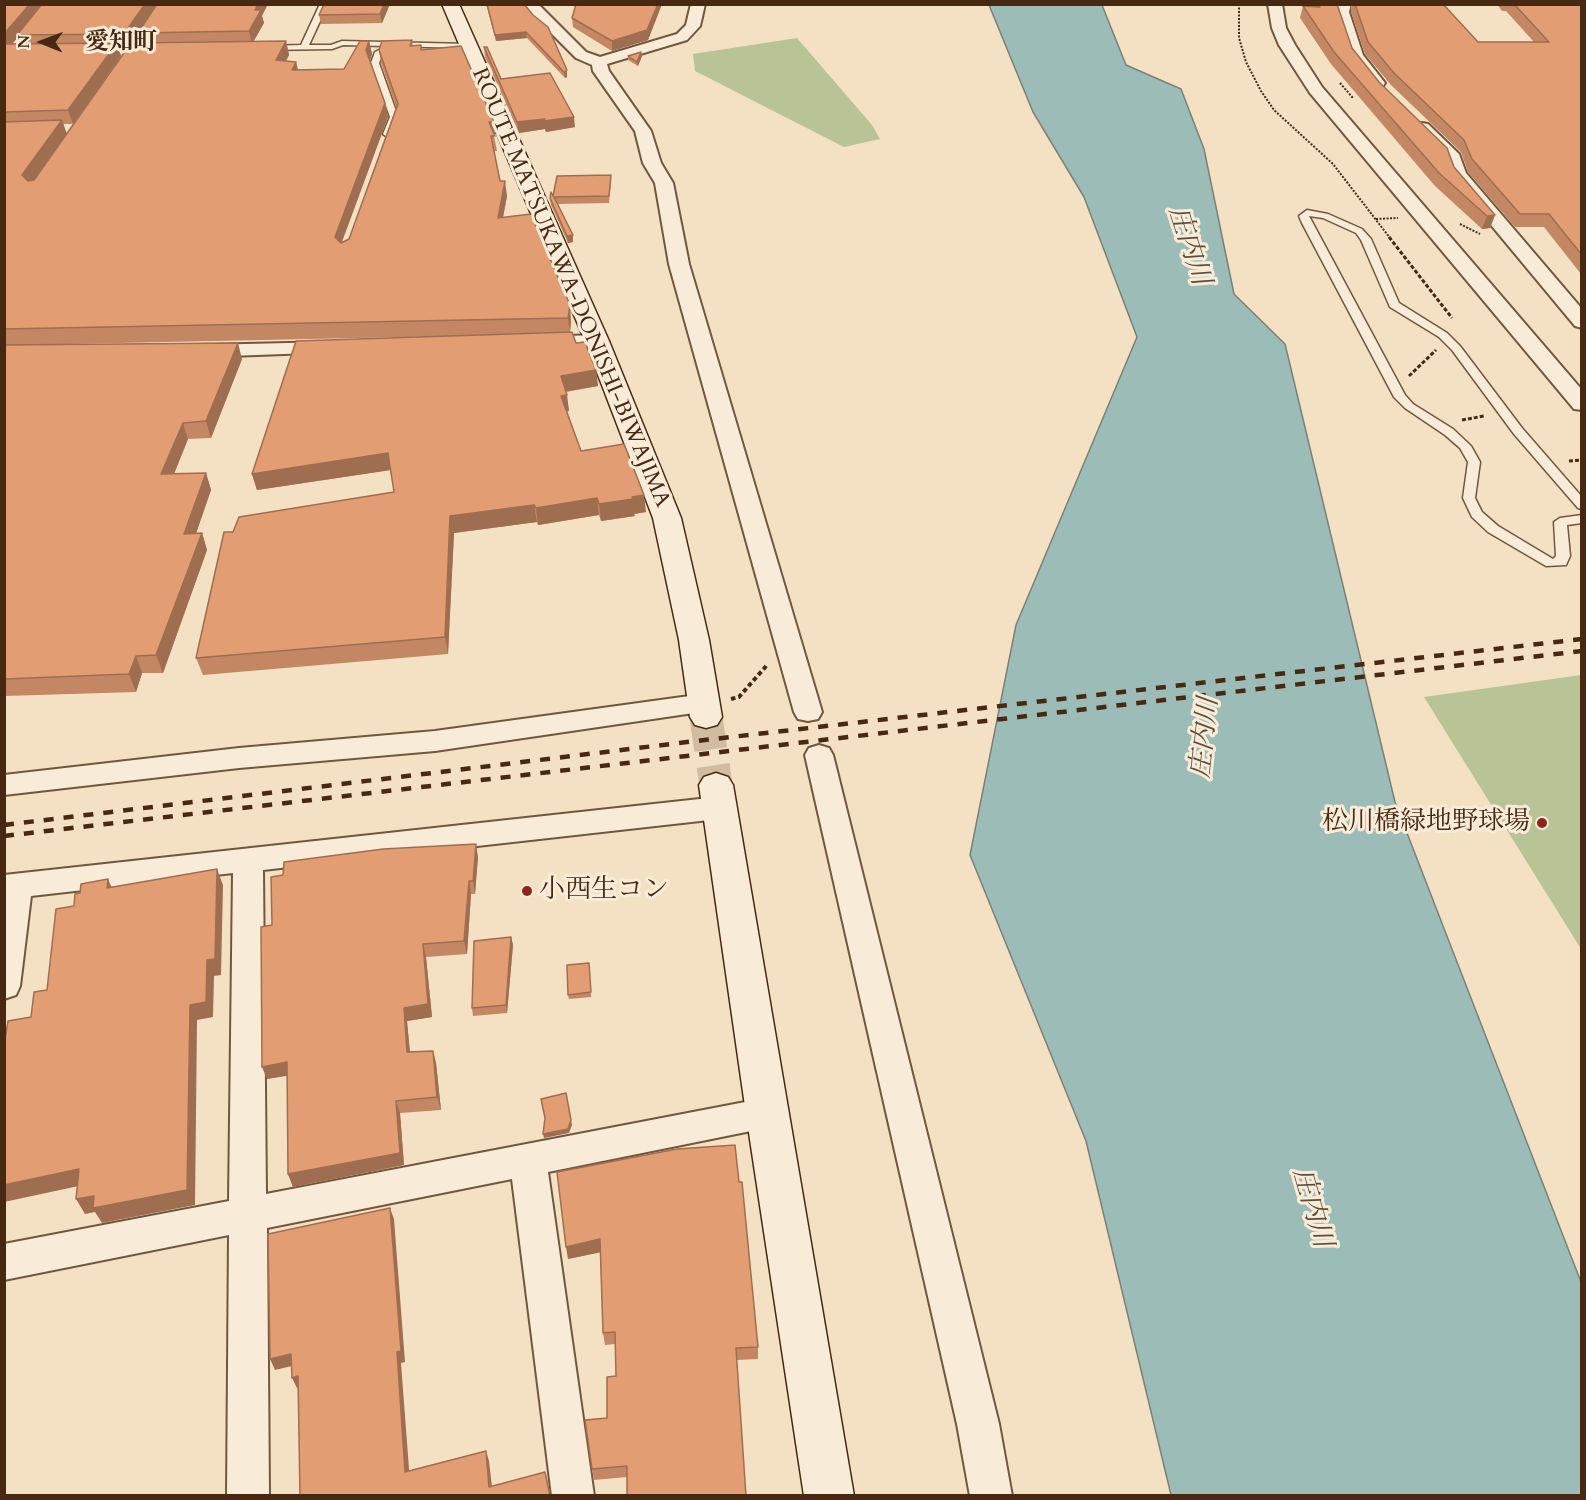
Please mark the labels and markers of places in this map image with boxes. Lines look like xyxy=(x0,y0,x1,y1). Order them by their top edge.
place label: 松川橋緑地野球場 xyxy=(1322,807,1530,839)
marker: 松川橋緑地野球場 xyxy=(1535,816,1549,830)
place label: 小西生コン xyxy=(539,875,669,907)
marker: 小西生コン xyxy=(520,884,534,898)

